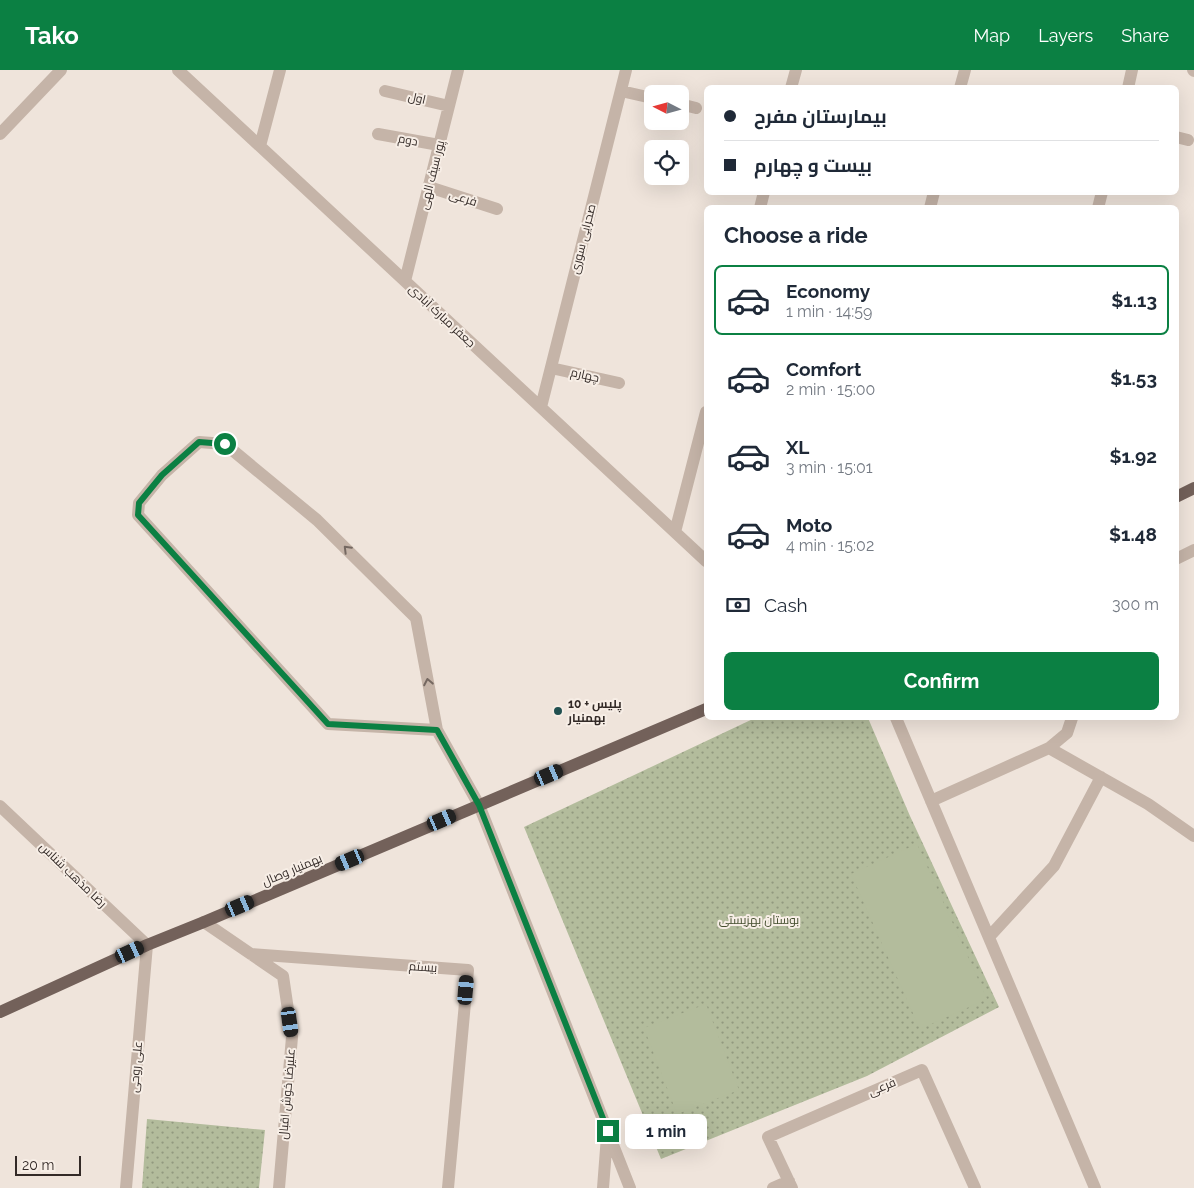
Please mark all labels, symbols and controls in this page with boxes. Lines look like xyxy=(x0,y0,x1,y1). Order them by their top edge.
text: Tako xyxy=(25,21,79,50)
text: Map xyxy=(974,25,1010,46)
text: Layers xyxy=(1038,25,1093,46)
text: Share xyxy=(1121,25,1169,46)
north arrow xyxy=(644,85,689,130)
map controls xyxy=(644,85,689,185)
street label: اول xyxy=(407,89,427,107)
text: بیمارستان مفرح xyxy=(754,105,887,127)
street label: دوم xyxy=(397,131,419,150)
street label: پور سیف الهی xyxy=(417,138,449,211)
button: locate xyxy=(644,140,689,185)
text: بیست و چهارم xyxy=(754,154,872,176)
street label: فرعی xyxy=(447,187,479,209)
street label: صحرایی سوری xyxy=(568,203,598,275)
text: Choose a ride xyxy=(724,222,868,248)
icon: car xyxy=(726,278,771,323)
text: Economy xyxy=(786,280,870,302)
street label: جعفر مبارک آبادی xyxy=(406,282,478,350)
text: $1.13 xyxy=(1111,289,1157,311)
text: 1 min · 14:59 xyxy=(786,302,872,321)
icon: car xyxy=(726,356,771,401)
text: Comfort xyxy=(786,358,861,380)
street label: چهارم xyxy=(569,365,601,387)
text: $1.53 xyxy=(1110,367,1157,389)
text: 2 min · 15:00 xyxy=(786,380,875,399)
route start xyxy=(214,433,236,455)
icon: car xyxy=(726,434,771,479)
text: XL xyxy=(786,436,809,458)
text: $1.92 xyxy=(1109,445,1157,467)
text: 3 min · 15:01 xyxy=(786,458,873,477)
icon: car xyxy=(726,512,771,557)
text: Moto xyxy=(786,514,832,536)
text: $1.48 xyxy=(1109,523,1157,545)
text: 4 min · 15:02 xyxy=(786,536,874,555)
one-way arrow xyxy=(343,546,352,555)
icon: cash xyxy=(724,591,752,619)
text: Cash xyxy=(764,594,808,616)
text: 300 m xyxy=(1112,595,1159,614)
button: Confirm xyxy=(724,652,1159,710)
one-way arrow xyxy=(423,677,434,686)
place label: پلیس + 10 بهمنیار xyxy=(567,697,622,726)
marker: پلیس + 10 بهمنیار xyxy=(552,705,564,717)
car xyxy=(532,762,565,788)
car xyxy=(425,807,458,833)
street label: رضا مذهب شناس xyxy=(37,840,109,910)
car xyxy=(333,847,366,873)
street label: بهمنیار وصال xyxy=(260,851,324,889)
car xyxy=(223,893,256,919)
park label: بوستان بهزیستی xyxy=(719,913,799,927)
car xyxy=(113,939,146,965)
street label: بیستم xyxy=(408,959,438,976)
car xyxy=(457,974,474,1006)
car xyxy=(280,1006,299,1038)
street label: علی روحی xyxy=(127,1041,145,1093)
street label: علیرضا خوش اقبال xyxy=(276,1048,298,1140)
street label: فرعی xyxy=(866,1075,898,1099)
callout: 1 min xyxy=(626,1114,708,1148)
route end xyxy=(597,1120,619,1142)
text: 1 min xyxy=(646,1122,686,1141)
scale bar xyxy=(15,1153,81,1176)
text: 20 m xyxy=(22,1157,54,1173)

